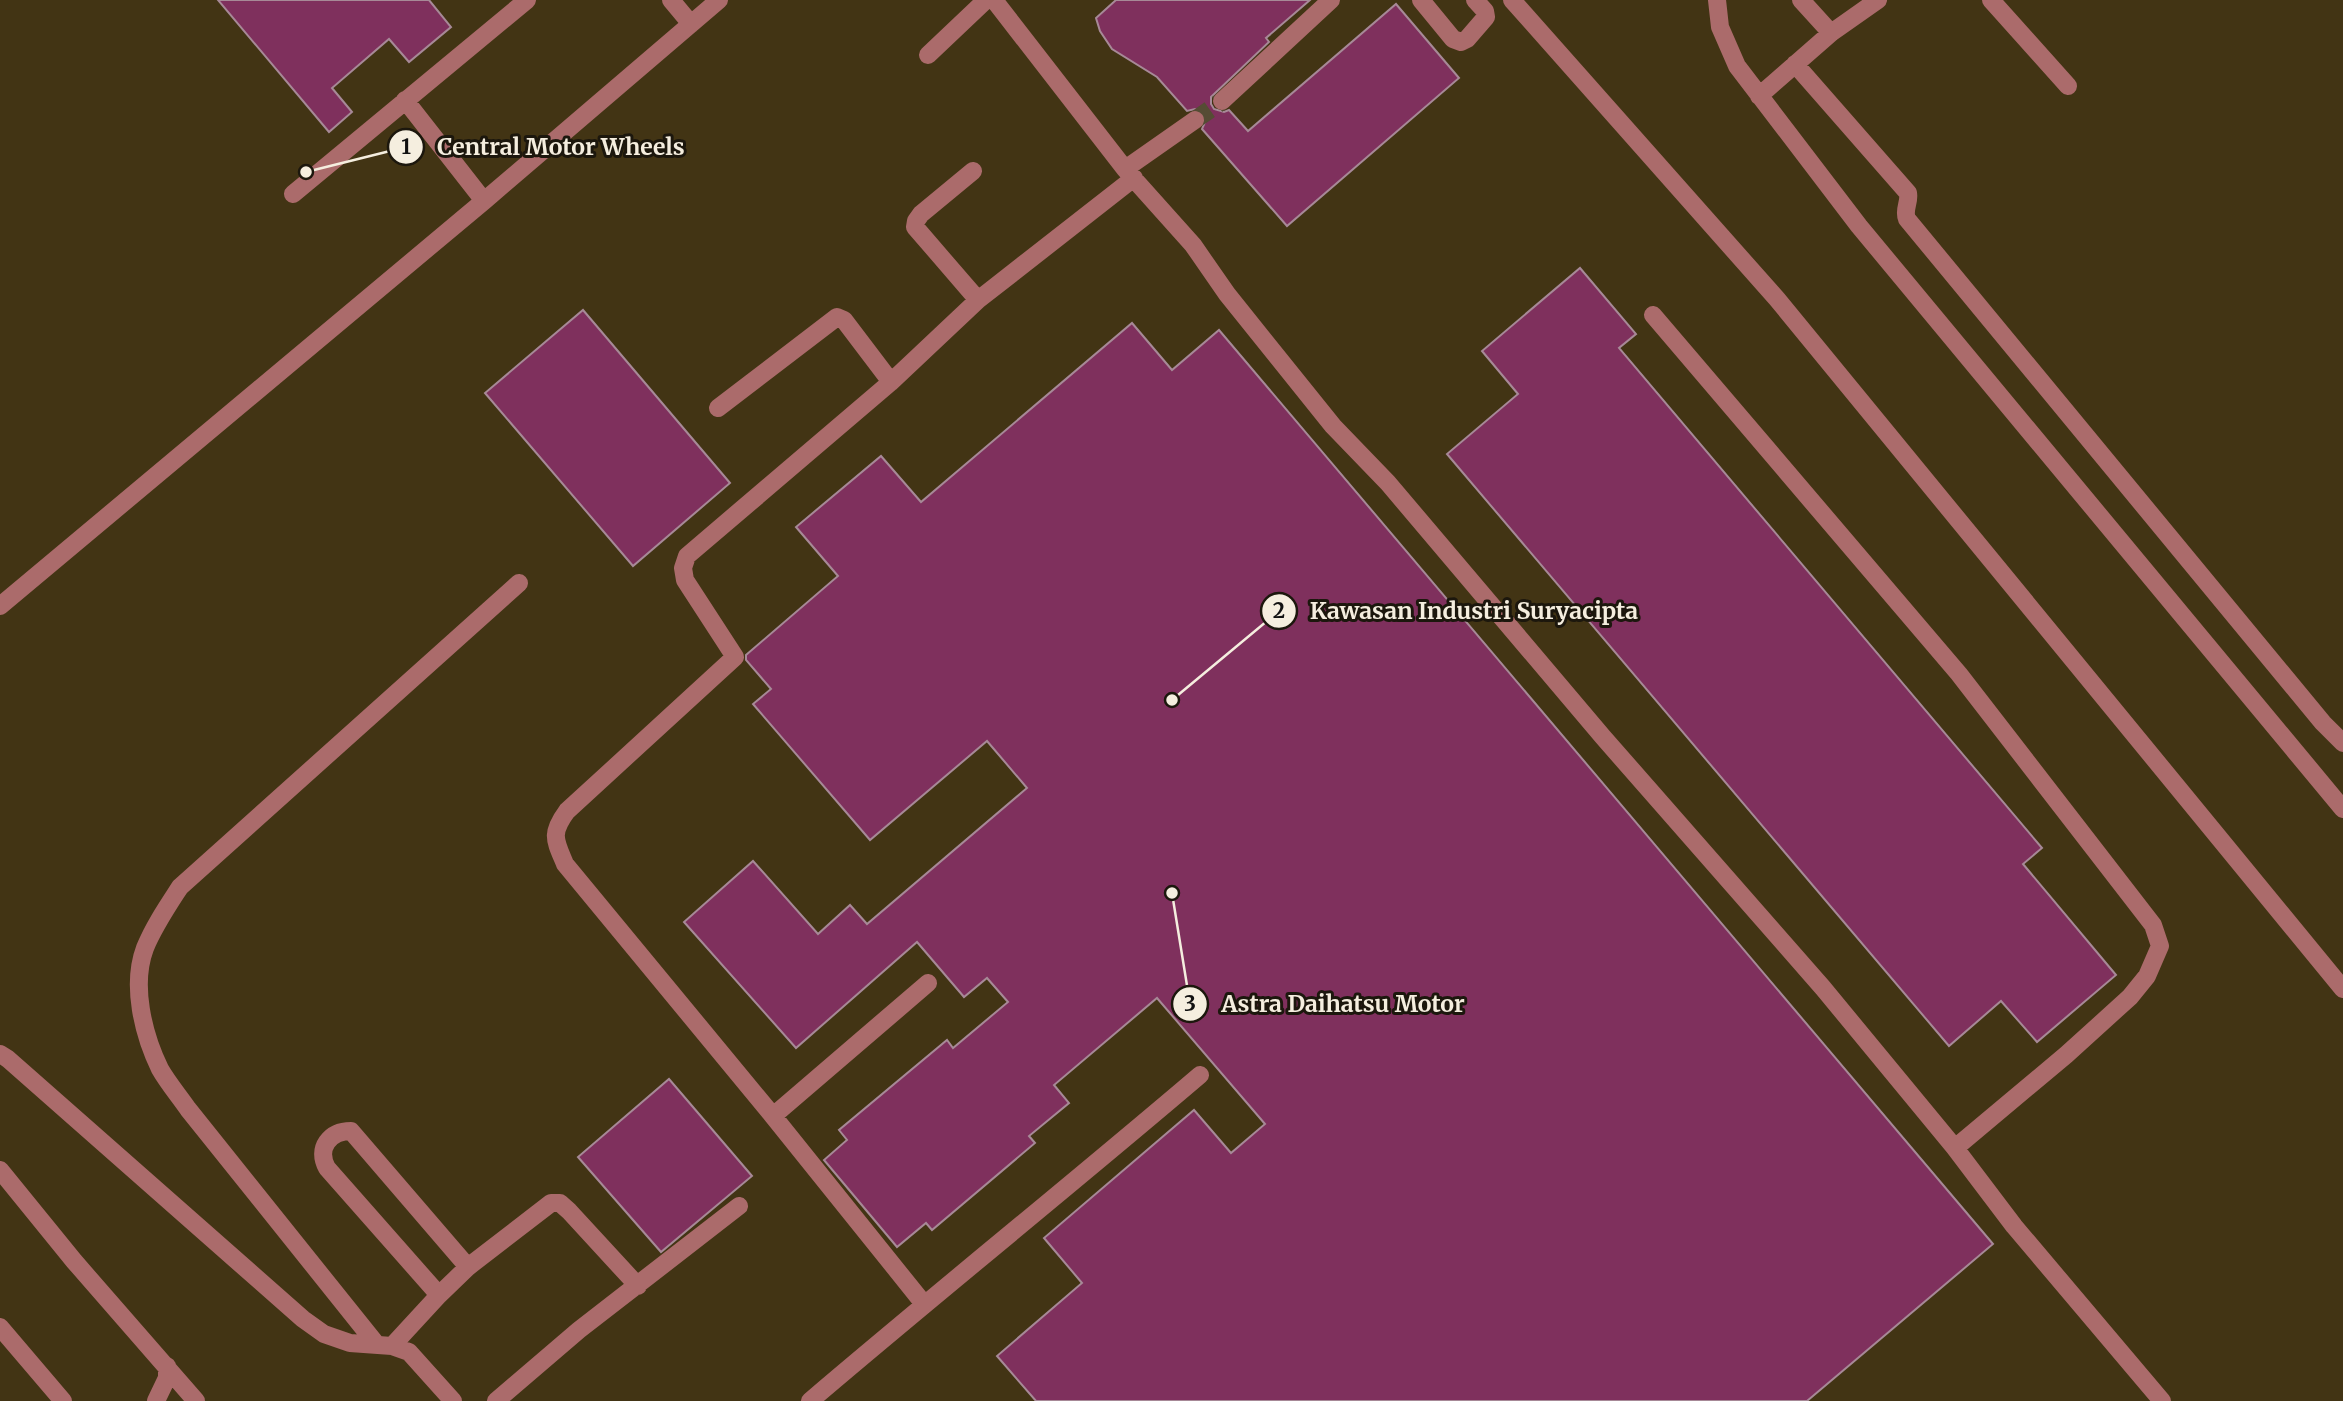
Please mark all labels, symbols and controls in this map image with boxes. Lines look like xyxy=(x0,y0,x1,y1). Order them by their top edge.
callout: Central Motor Wheels xyxy=(388,125,699,169)
text: Central Motor Wheels xyxy=(437,132,685,161)
text: 1 xyxy=(401,133,411,160)
callout: Kawasan Industri Suryacipta xyxy=(1261,589,1652,633)
text: Kawasan Industri Suryacipta xyxy=(1310,596,1638,625)
text: 2 xyxy=(1273,597,1285,624)
callout: Astra Daihatsu Motor xyxy=(1172,982,1479,1026)
text: Astra Daihatsu Motor xyxy=(1220,989,1465,1018)
text: 3 xyxy=(1184,990,1196,1017)

